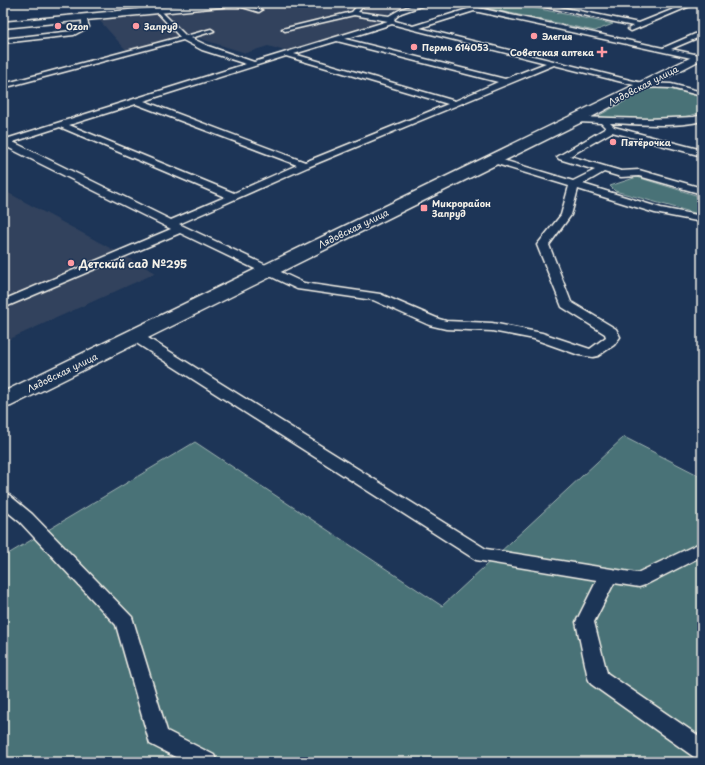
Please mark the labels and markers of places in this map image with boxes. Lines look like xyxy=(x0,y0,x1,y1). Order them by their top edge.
place label: Ozon xyxy=(66,19,89,33)
place label: Запруд xyxy=(143,19,178,33)
marker: Ozon xyxy=(53,21,63,31)
marker: Запруд xyxy=(131,21,141,31)
place label: Элегия xyxy=(542,29,573,43)
marker: Элегия xyxy=(529,31,539,41)
place label: Пермь 614053 xyxy=(422,40,489,54)
marker: Пермь 614053 xyxy=(409,42,419,52)
place label: Советская аптека xyxy=(510,45,594,59)
marker: Советская аптека xyxy=(597,47,607,57)
place label: Пятёрочка xyxy=(621,135,672,149)
marker: Пятёрочка xyxy=(608,137,618,147)
place label: Микрорайон Запруд xyxy=(431,196,491,220)
marker: Микрорайон Запруд xyxy=(419,203,429,213)
place label: Детский сад №295 xyxy=(78,255,187,272)
marker: Детский сад №295 xyxy=(66,258,76,268)

